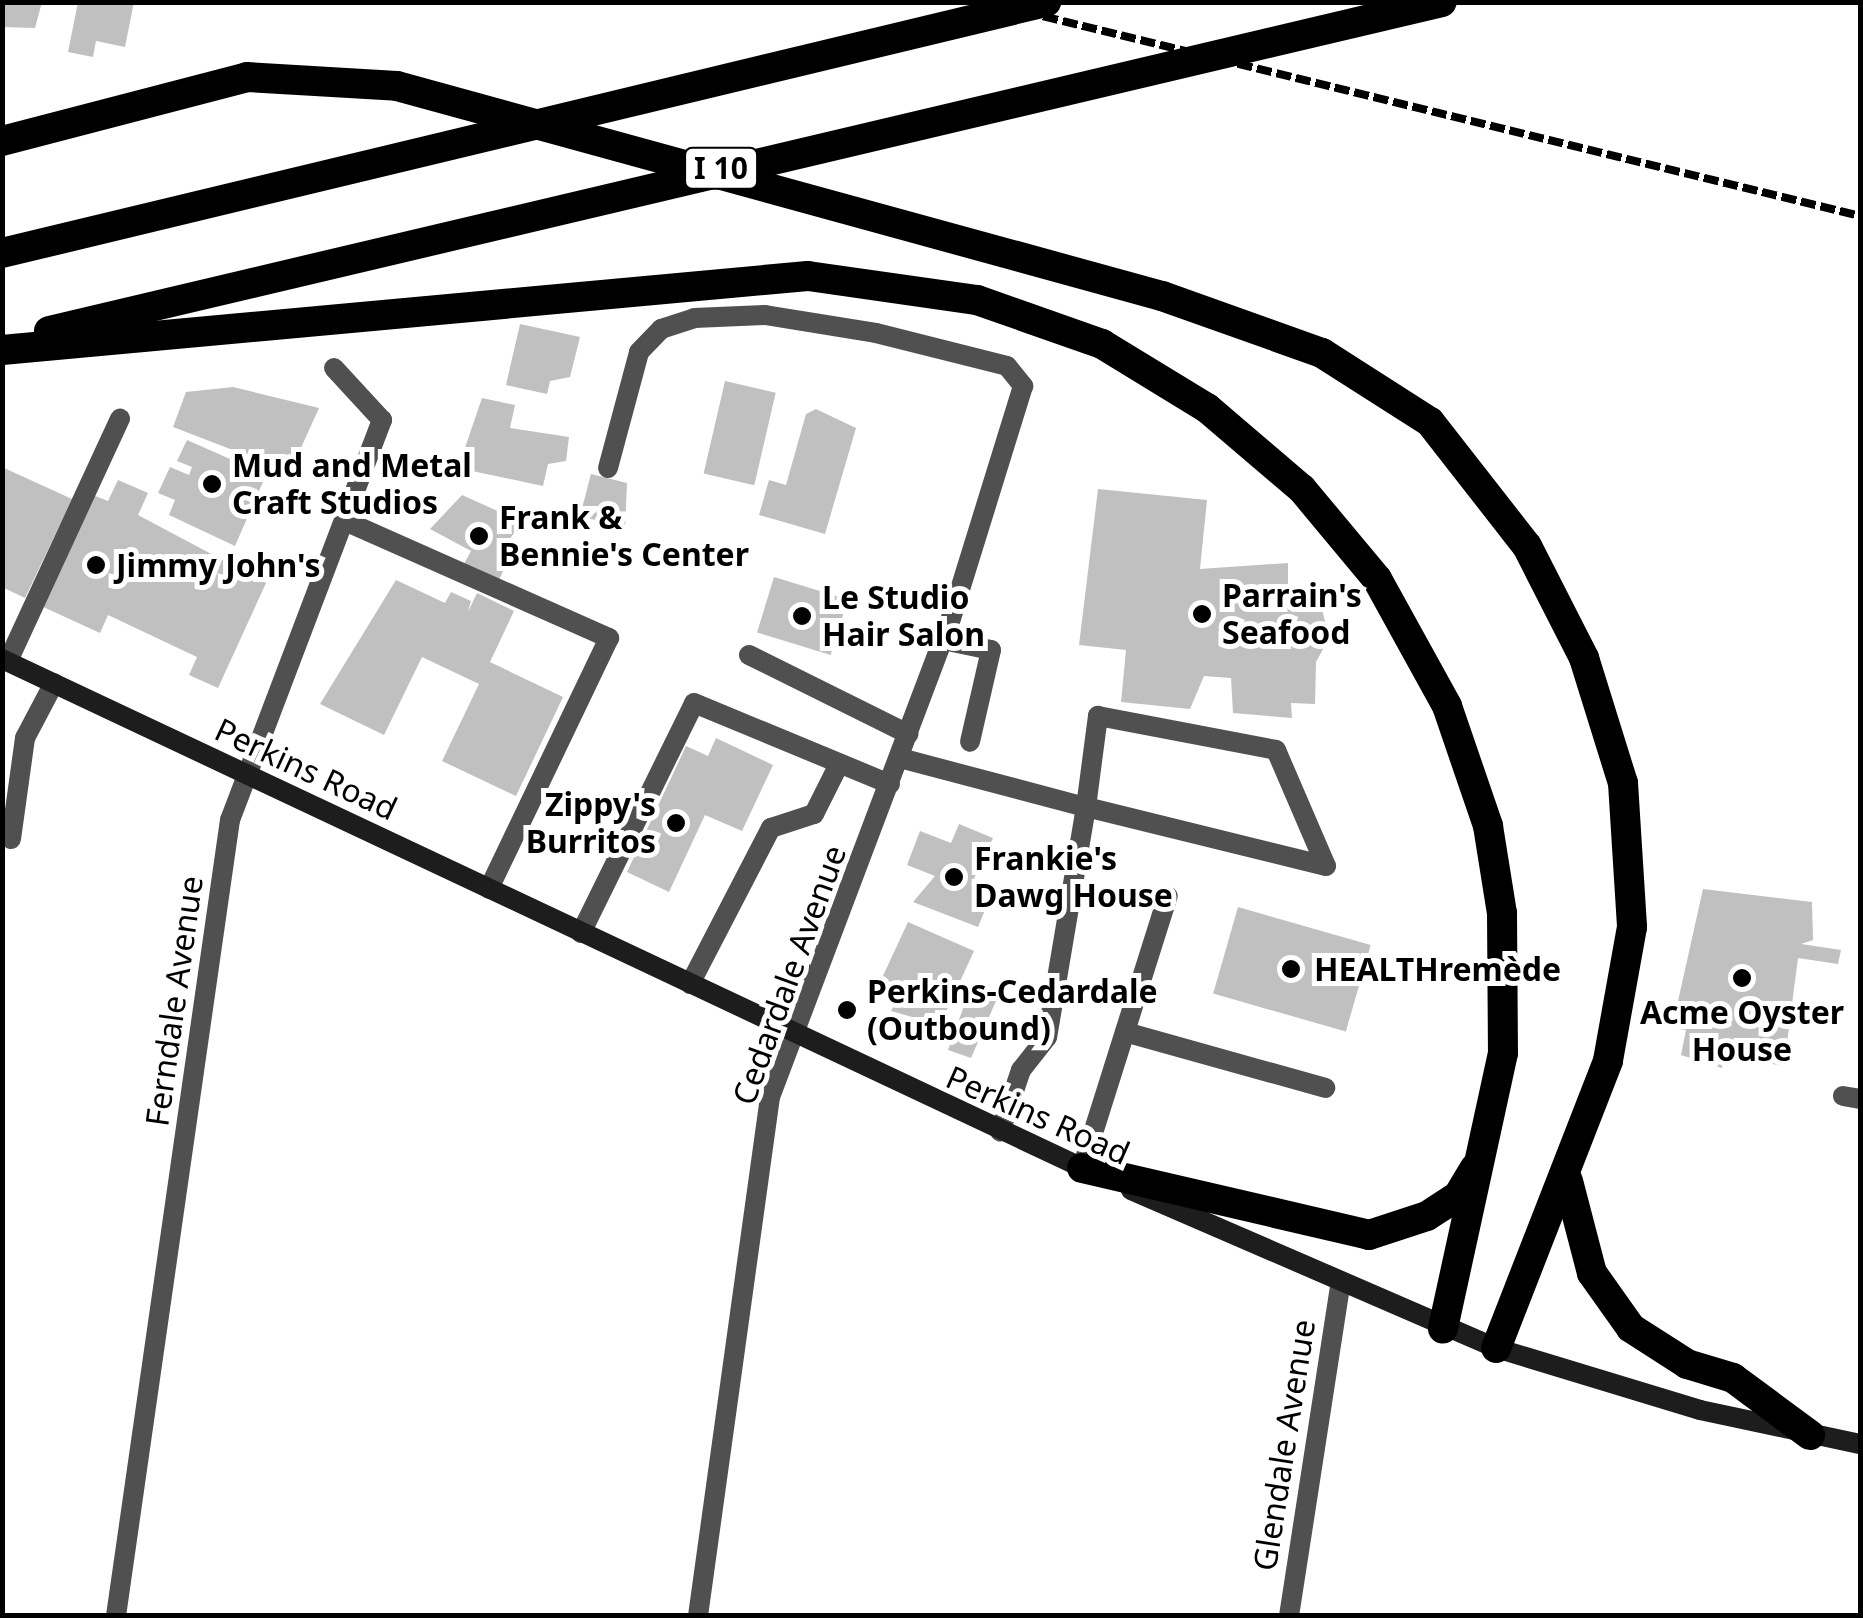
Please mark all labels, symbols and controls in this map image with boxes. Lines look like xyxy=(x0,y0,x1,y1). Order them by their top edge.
road number: I 10 xyxy=(684,143,758,193)
place label: Mud and Metal Craft Studios xyxy=(232,447,472,522)
marker: Mud and Metal Craft Studios xyxy=(201,473,223,495)
place label: Frank & Bennie's Center xyxy=(499,499,749,574)
marker: Frank & Bennie's Center xyxy=(468,525,490,547)
place label: Jimmy John's xyxy=(116,546,321,584)
marker: Jimmy John's xyxy=(85,554,107,576)
place label: Parrain's Seafood xyxy=(1222,577,1362,652)
place label: Le Studio Hair Salon xyxy=(822,579,985,654)
marker: Parrain's Seafood xyxy=(1191,603,1213,625)
marker: Le Studio Hair Salon xyxy=(791,605,813,627)
street label: Perkins Road xyxy=(209,710,403,828)
place label: Zippy's Burritos xyxy=(526,786,656,861)
marker: Zippy's Burritos xyxy=(665,812,687,834)
street label: Cedardale Avenue xyxy=(724,840,854,1110)
place label: Frankie's Dawg House xyxy=(974,840,1173,915)
marker: Frankie's Dawg House xyxy=(943,866,965,888)
street label: Ferndale Avenue xyxy=(137,873,211,1129)
place label: HEALTHremède xyxy=(1314,950,1561,988)
marker: HEALTHremède xyxy=(1278,956,1304,982)
marker: Acme Oyster House xyxy=(1731,967,1753,989)
place label: Perkins-Cedardale (Outbound) xyxy=(867,973,1158,1048)
place label: Acme Oyster House xyxy=(1640,994,1844,1069)
marker: Perkins-Cedardale (Outbound) xyxy=(836,999,858,1021)
street label: Perkins Road xyxy=(941,1058,1135,1172)
street label: Glendale Avenue xyxy=(1245,1317,1323,1573)

